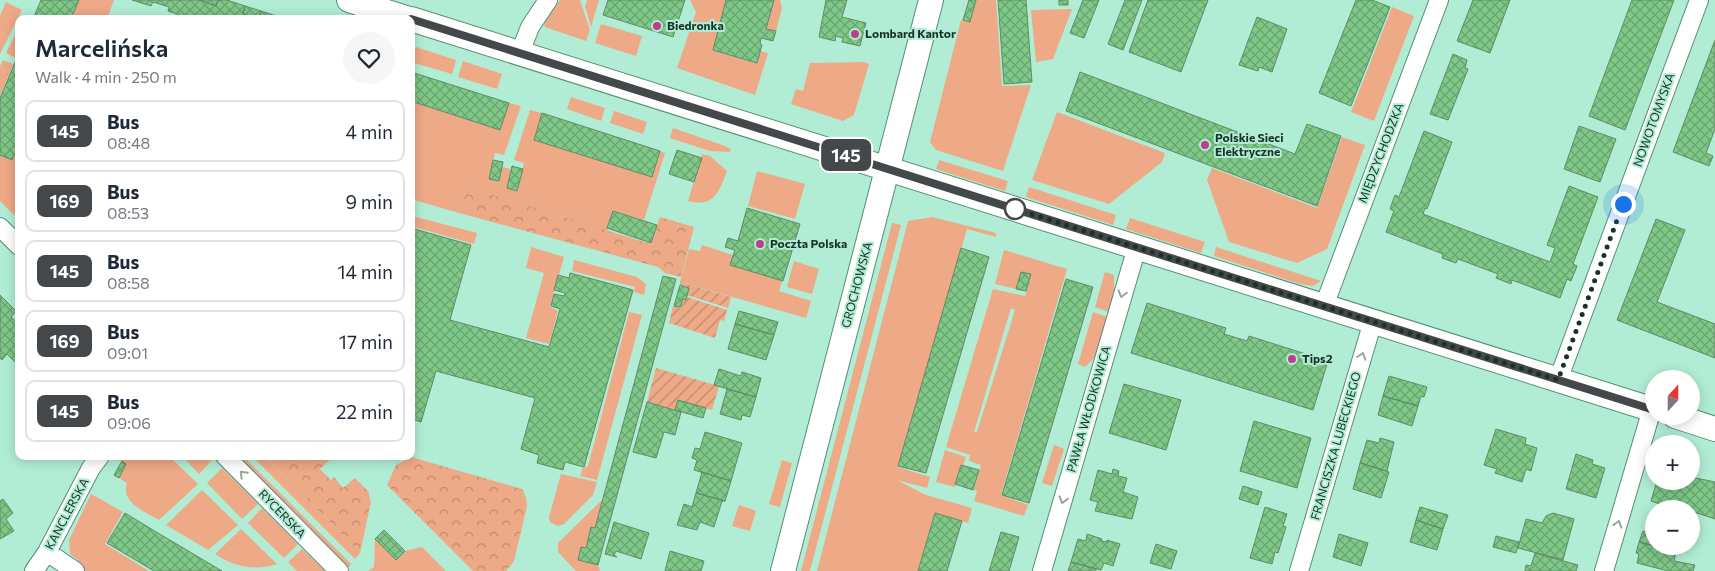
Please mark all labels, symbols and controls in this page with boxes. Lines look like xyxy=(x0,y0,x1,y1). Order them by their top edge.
place label: Biedronka xyxy=(667,18,724,32)
marker: Biedronka xyxy=(651,20,663,32)
place label: Lombard Kantor xyxy=(865,26,956,40)
marker: Lombard Kantor xyxy=(849,28,861,40)
button: heart xyxy=(343,32,395,84)
text: Marcelińska xyxy=(35,33,168,62)
text: Walk · 4 min · 250 m xyxy=(35,67,177,86)
street label: NOWOTOMYSKA xyxy=(1630,71,1677,168)
street label: MIĘDZYCHODZKA xyxy=(1355,101,1406,205)
text: Bus xyxy=(107,110,139,133)
text: 145 xyxy=(50,120,79,142)
text: 4 min xyxy=(346,120,393,143)
place label: Polskie Sieci Elektryczne xyxy=(1215,130,1284,158)
text: 08:48 xyxy=(107,133,150,152)
line badge: 145 xyxy=(817,139,875,171)
marker: Polskie Sieci Elektryczne xyxy=(1199,139,1211,151)
text: 145 xyxy=(831,144,861,166)
text: Bus xyxy=(107,180,139,203)
text: 169 xyxy=(49,190,80,212)
text: 9 min xyxy=(345,190,393,213)
your location xyxy=(1611,192,1636,217)
unlabelled marker xyxy=(1004,198,1026,220)
text: 08:53 xyxy=(107,203,149,222)
place label: Poczta Polska xyxy=(770,236,847,250)
marker: Poczta Polska xyxy=(754,238,766,250)
street label: GROCHOWSKA xyxy=(838,240,874,329)
text: Bus xyxy=(107,250,139,273)
text: 145 xyxy=(50,260,79,282)
text: 14 min xyxy=(337,260,393,283)
text: 08:58 xyxy=(107,273,150,292)
one-way arrow xyxy=(1118,289,1128,297)
text: Bus xyxy=(107,320,139,343)
text: 169 xyxy=(49,330,80,352)
text: 17 min xyxy=(339,330,393,353)
text: 09:01 xyxy=(107,343,148,362)
street label: PAWŁA WŁODKOWICA xyxy=(1063,344,1113,474)
place label: Tips2 xyxy=(1302,351,1333,365)
marker: Tips2 xyxy=(1286,353,1298,365)
one-way arrow xyxy=(1357,353,1367,361)
street label: FRANCISZKA LUBECKIEGO xyxy=(1307,370,1363,521)
north arrow xyxy=(1645,370,1700,425)
map controls xyxy=(1645,370,1700,555)
text: Bus xyxy=(107,390,139,413)
text: 145 xyxy=(50,400,79,422)
text: 22 min xyxy=(336,400,393,423)
text: 09:06 xyxy=(107,413,151,432)
button: + xyxy=(1645,435,1700,490)
one-way arrow xyxy=(240,471,249,480)
street label: KANCLERSKA xyxy=(41,475,91,552)
street label: RYCERSKA xyxy=(256,486,309,540)
one-way arrow xyxy=(1058,496,1068,504)
button: − xyxy=(1645,500,1700,555)
one-way arrow xyxy=(1612,521,1622,529)

